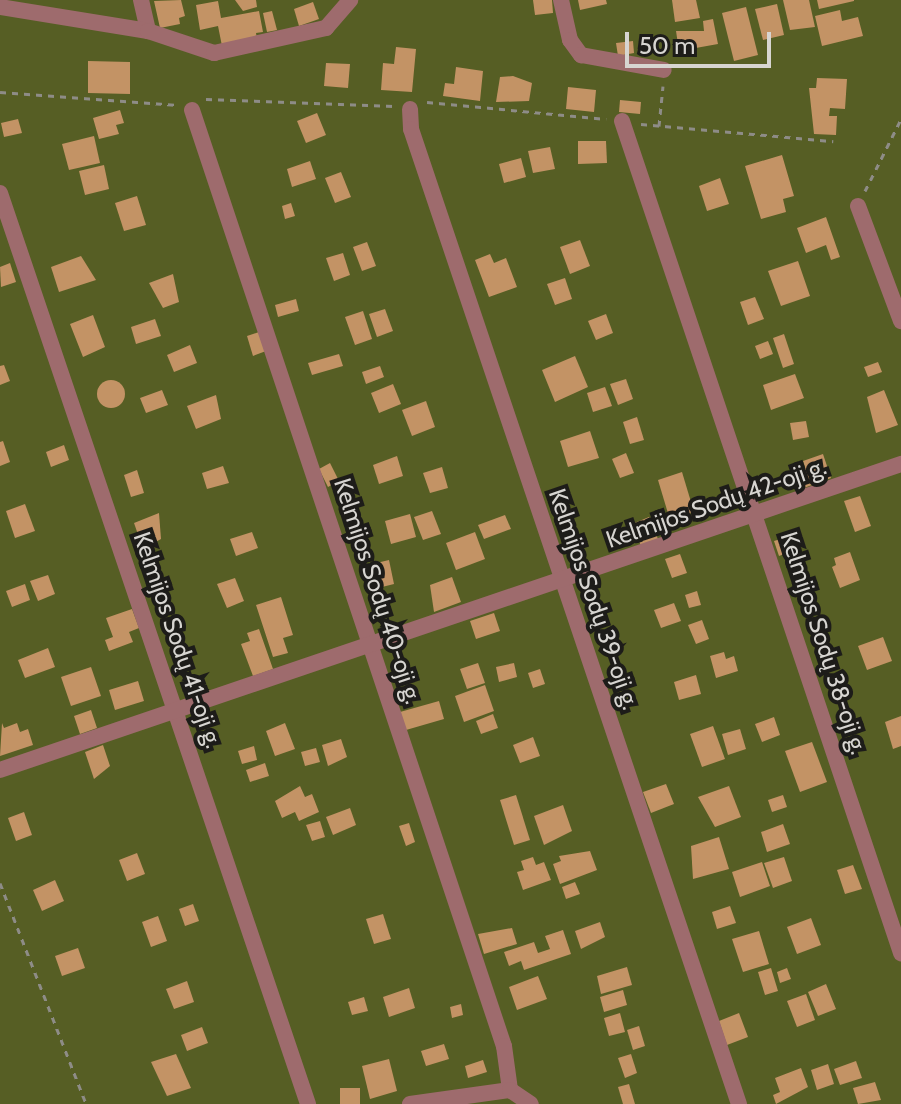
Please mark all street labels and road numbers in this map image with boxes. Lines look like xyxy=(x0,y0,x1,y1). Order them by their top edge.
street label: Kelmijos Sodų 42-oji g. xyxy=(602,452,830,554)
street label: Kelmijos Sodų 40-oji g. xyxy=(328,475,428,707)
street label: Kelmijos Sodų 39-oji g. xyxy=(543,485,645,713)
street label: Kelmijos Sodų 41-oji g. xyxy=(128,528,228,752)
street label: Kelmijos Sodų 38-oji g. xyxy=(774,528,874,758)

